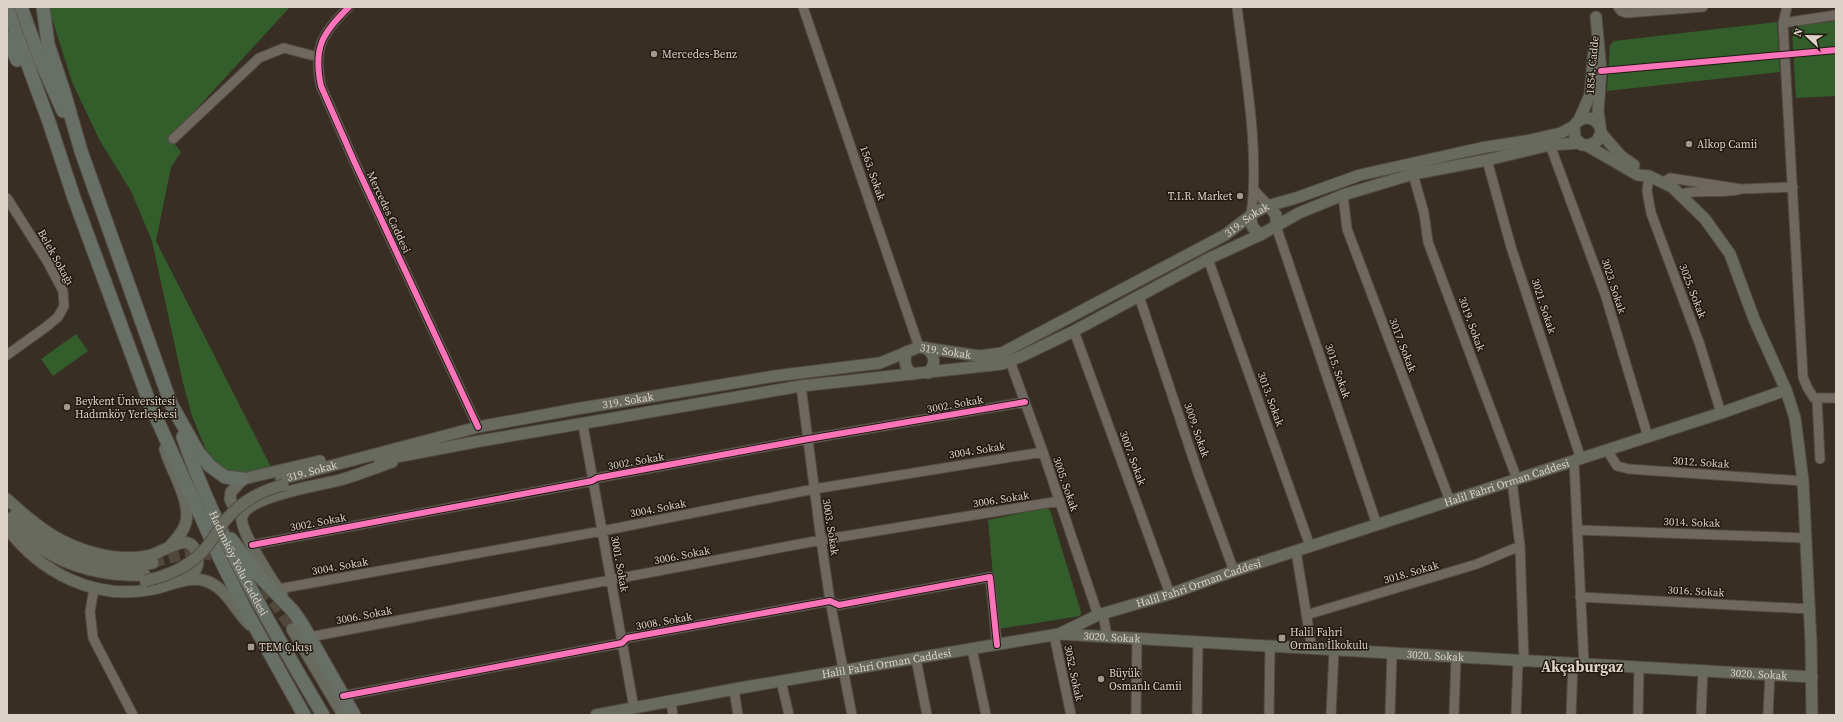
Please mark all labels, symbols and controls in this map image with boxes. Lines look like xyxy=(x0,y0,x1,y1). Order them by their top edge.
north arrow xyxy=(1787,16,1827,56)
text: N xyxy=(1790,26,1807,39)
street label: 1854. Cadde xyxy=(1582,35,1603,95)
place label: Mercedes-Benz xyxy=(662,47,737,62)
marker: Mercedes-Benz xyxy=(649,49,659,59)
place label: Alkop Camii xyxy=(1697,137,1757,152)
marker: Alkop Camii xyxy=(1684,139,1694,149)
street label: 1563. Sokak xyxy=(856,144,889,204)
street label: Mercedes Caddesi xyxy=(363,169,414,256)
place label: T.I.R. Market xyxy=(1168,189,1232,204)
marker: T.I.R. Market xyxy=(1235,191,1245,201)
street label: 319. Sokak xyxy=(1222,199,1273,241)
street label: Belek Sokağı xyxy=(34,227,77,288)
street label: 3023. Sokak xyxy=(1598,257,1630,317)
street label: 3025. Sokak xyxy=(1675,262,1710,321)
street label: 3021. Sokak xyxy=(1528,277,1560,337)
street label: 3019. Sokak xyxy=(1455,295,1489,354)
street label: 3017. Sokak xyxy=(1385,316,1420,375)
street label: 319. Sokak xyxy=(919,340,973,363)
street label: 3015. Sokak xyxy=(1321,342,1354,402)
street label: 3013. Sokak xyxy=(1254,370,1288,429)
street label: 319. Sokak xyxy=(601,389,656,413)
street label: 3002. Sokak xyxy=(926,392,985,417)
place label: Beykent Üniversitesi Hadımköy Yerleşkesi xyxy=(75,393,177,422)
street label: 3009. Sokak xyxy=(1180,401,1213,461)
marker: Beykent Üniversitesi Hadımköy Yerleşkesi xyxy=(62,402,72,412)
street label: 3007. Sokak xyxy=(1116,429,1150,488)
street label: 3004. Sokak xyxy=(948,438,1007,462)
street label: 3002. Sokak xyxy=(607,449,666,474)
street label: 3012. Sokak xyxy=(1672,453,1731,472)
street label: 3005. Sokak xyxy=(1049,455,1082,515)
street label: Halil Fahri Orman Caddesi xyxy=(1442,456,1571,510)
street label: 319. Sokak xyxy=(285,457,340,485)
street label: 3006. Sokak xyxy=(972,487,1031,511)
street label: 3004. Sokak xyxy=(629,495,688,521)
street label: 3003. Sokak xyxy=(819,498,843,557)
street label: Hadımköy Yolu Caddesi xyxy=(205,508,271,619)
street label: 3002. Sokak xyxy=(289,509,348,535)
street label: 3014. Sokak xyxy=(1663,514,1722,531)
street label: 3001. Sokak xyxy=(607,535,632,594)
street label: 3006. Sokak xyxy=(653,542,712,568)
street label: 3004. Sokak xyxy=(311,554,370,579)
street label: Halil Fahri Orman Caddesi xyxy=(1134,556,1263,611)
street label: 3018. Sokak xyxy=(1382,557,1442,588)
street label: 3016. Sokak xyxy=(1667,583,1726,601)
street label: 3006. Sokak xyxy=(335,602,394,628)
street label: 3008. Sokak xyxy=(635,609,694,634)
place label: Halil Fahri Orman İlkokulu xyxy=(1290,625,1369,653)
street label: 3020. Sokak xyxy=(1083,628,1142,647)
marker: Halil Fahri Orman İlkokulu xyxy=(1277,633,1287,643)
place label: TEM Çıkışı xyxy=(259,640,312,655)
marker: TEM Çıkışı xyxy=(246,642,256,652)
street label: 3052. Sokak xyxy=(1060,644,1087,704)
street label: Halil Fahri Orman Caddesi xyxy=(821,645,952,682)
street label: 3020. Sokak xyxy=(1406,647,1465,665)
district label: Akçaburgaz xyxy=(1541,656,1623,677)
street label: 3020. Sokak xyxy=(1730,665,1789,684)
place label: Büyük Osmanlı Camii xyxy=(1109,666,1182,694)
marker: Büyük Osmanlı Camii xyxy=(1096,674,1106,684)

